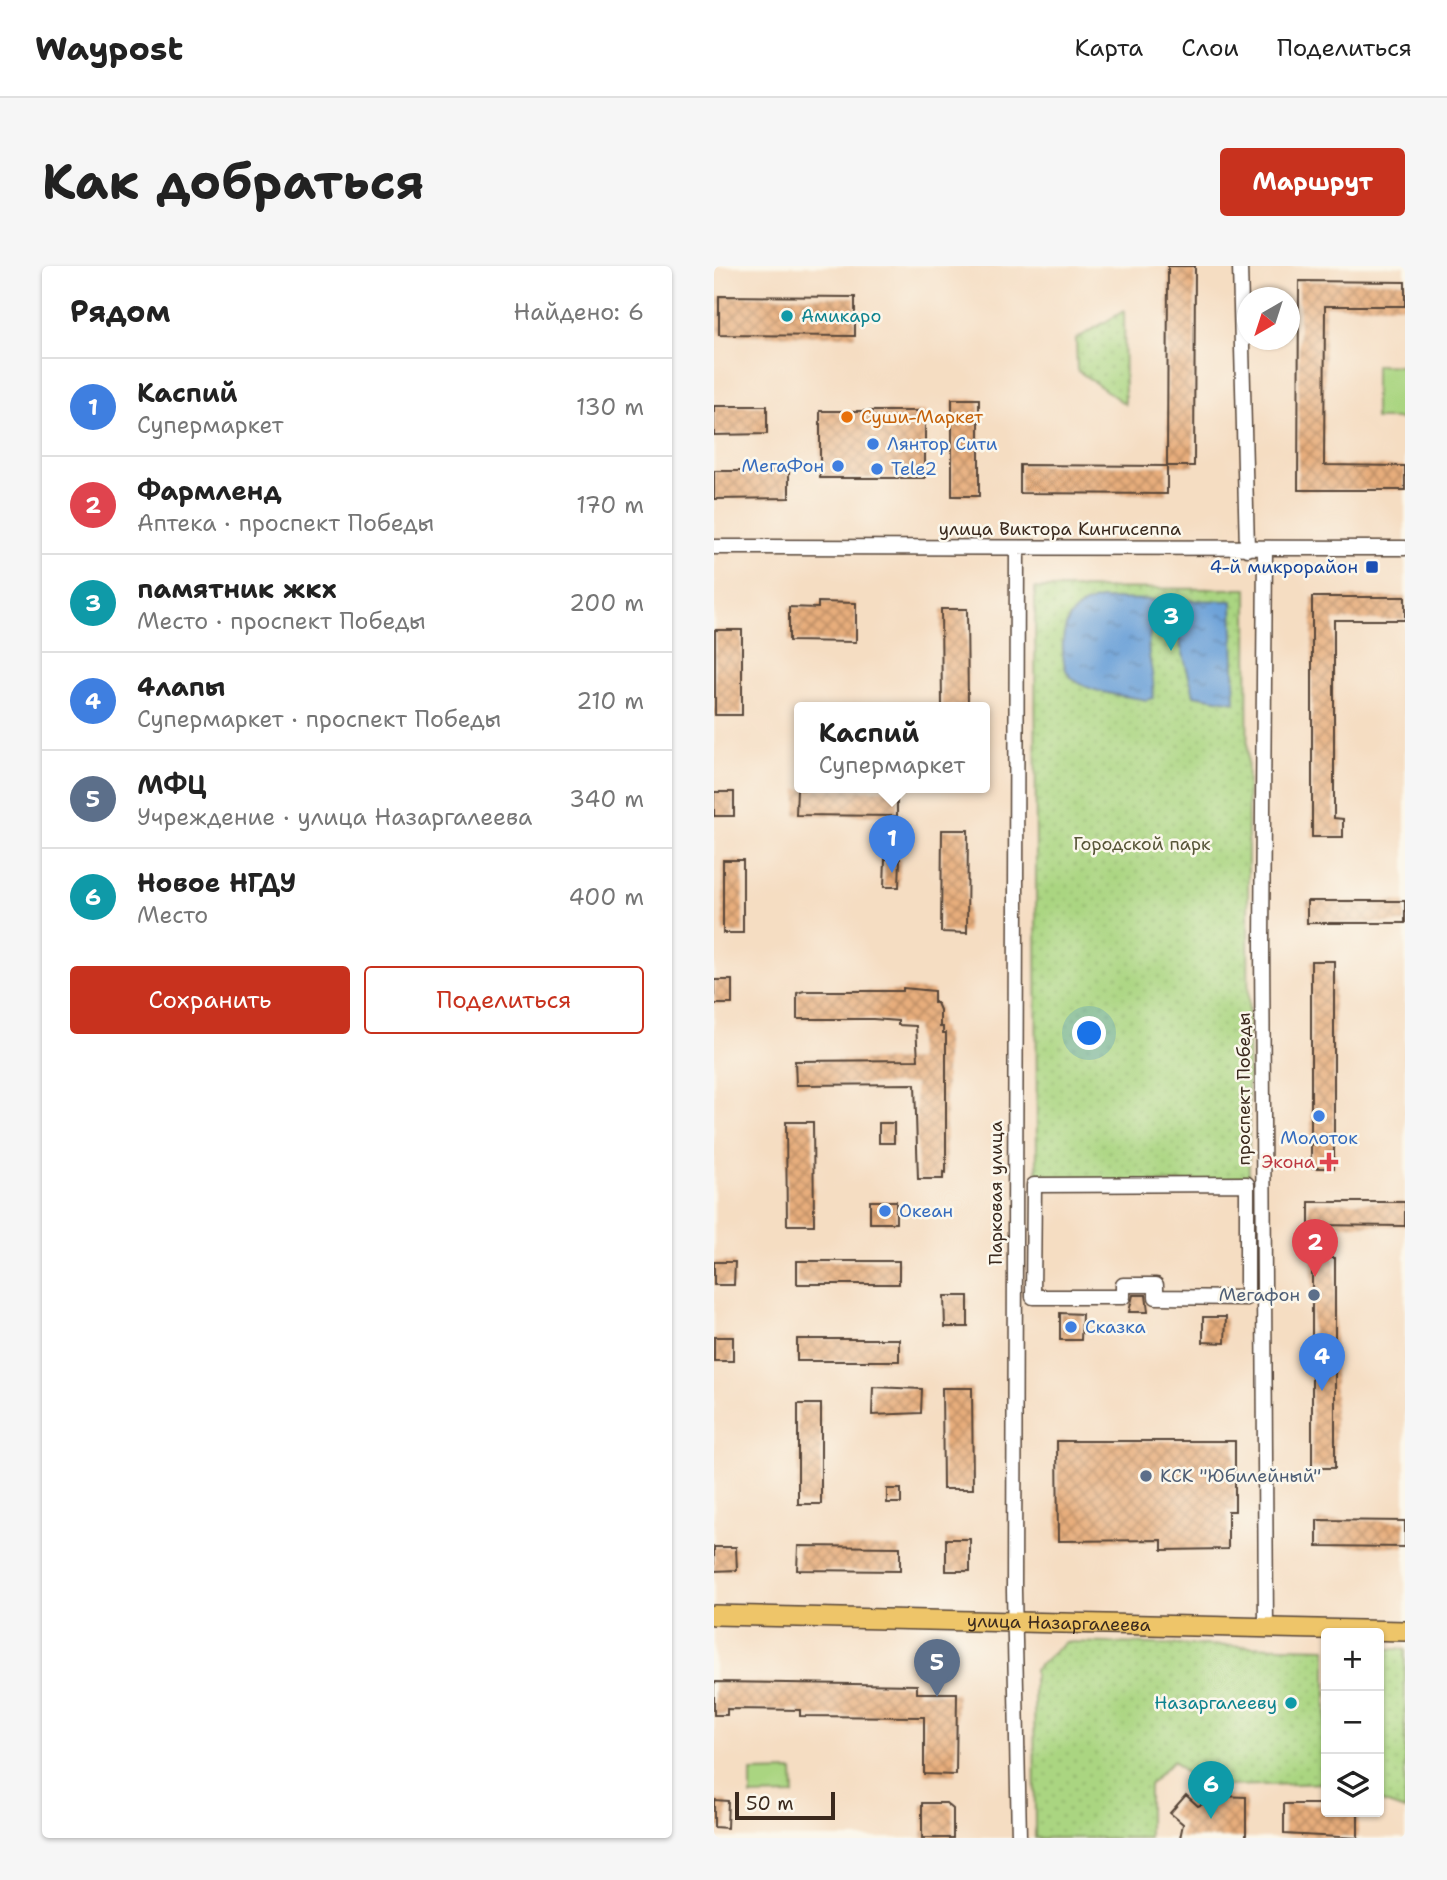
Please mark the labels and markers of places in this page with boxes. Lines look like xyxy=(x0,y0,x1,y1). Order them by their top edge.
place label: Амикаро xyxy=(801,304,881,328)
marker: Амикаро xyxy=(779,308,795,324)
place label: Суши-Маркет xyxy=(861,405,984,429)
marker: Суши-Маркет xyxy=(839,409,855,425)
place label: Лянтор Сити xyxy=(887,432,998,456)
marker: Лянтор Сити xyxy=(865,436,881,452)
place label: МегаФон xyxy=(742,454,824,478)
place label: Tele2 xyxy=(891,457,937,481)
marker: МегаФон xyxy=(830,458,846,474)
marker: Tele2 xyxy=(869,461,885,477)
place label: 4-й микрорайон xyxy=(1209,555,1358,579)
marker: 4-й микрорайон xyxy=(1364,559,1380,575)
pin: 3 xyxy=(1148,593,1194,651)
pin: 1 xyxy=(869,815,915,873)
marker: Молоток xyxy=(1311,1108,1327,1124)
place label: Молоток xyxy=(1280,1126,1358,1150)
place label: Экона xyxy=(1262,1150,1315,1174)
marker: Экона xyxy=(1321,1154,1337,1170)
place label: Океан xyxy=(899,1199,953,1223)
marker: Океан xyxy=(877,1203,893,1219)
pin: 2 xyxy=(1292,1219,1338,1277)
place label: Мегафон xyxy=(1219,1283,1300,1307)
marker: Мегафон xyxy=(1306,1287,1322,1303)
place label: Сказка xyxy=(1085,1315,1146,1339)
marker: Сказка xyxy=(1063,1319,1079,1335)
pin: 4 xyxy=(1299,1333,1345,1391)
place label: КСК "Юбилейный" xyxy=(1160,1464,1321,1488)
marker: КСК "Юбилейный" xyxy=(1138,1468,1154,1484)
pin: 5 xyxy=(914,1639,960,1697)
place label: Назаргалееву xyxy=(1154,1691,1277,1715)
marker: Назаргалееву xyxy=(1283,1695,1299,1711)
pin: 6 xyxy=(1188,1761,1234,1819)

